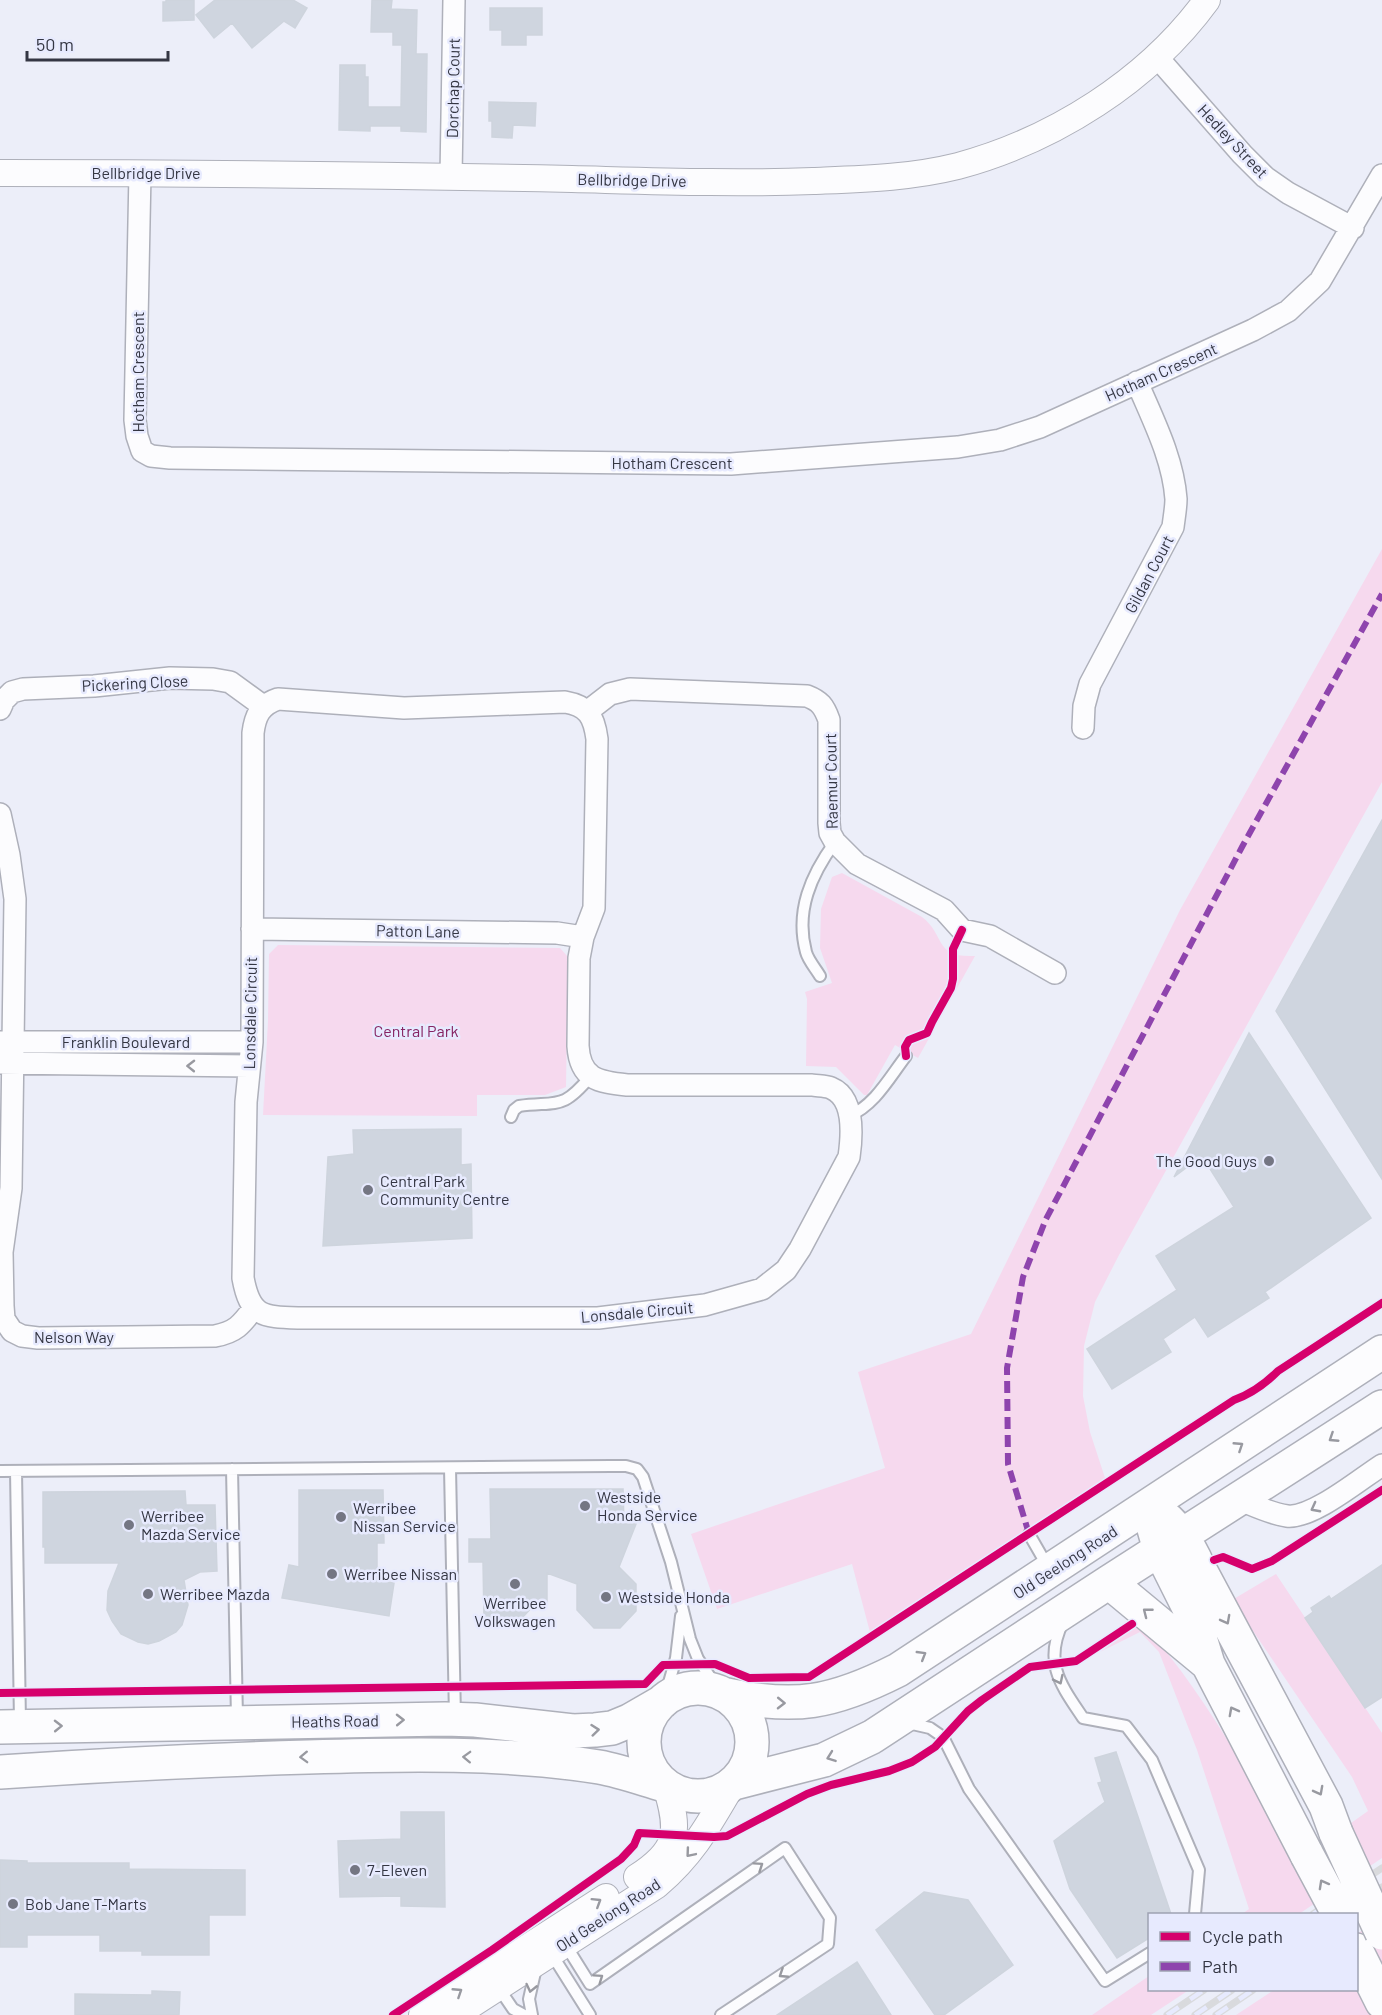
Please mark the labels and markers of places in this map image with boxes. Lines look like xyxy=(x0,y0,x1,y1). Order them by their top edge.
place label: The Good Guys xyxy=(1156,1151,1257,1170)
marker: The Good Guys xyxy=(1262,1154,1276,1168)
place label: Central Park Community Centre xyxy=(380,1171,510,1208)
marker: Central Park Community Centre xyxy=(361,1183,375,1197)
place label: Westside Honda Service xyxy=(597,1487,697,1524)
place label: Werribee Nissan Service xyxy=(353,1498,456,1535)
marker: Westside Honda Service xyxy=(578,1499,592,1513)
place label: Werribee Mazda Service xyxy=(141,1506,240,1543)
marker: Werribee Nissan Service xyxy=(334,1510,348,1524)
marker: Werribee Mazda Service xyxy=(122,1518,136,1532)
place label: Werribee Nissan xyxy=(344,1564,457,1583)
marker: Werribee Nissan xyxy=(325,1567,339,1581)
marker: Werribee Volkswagen xyxy=(508,1577,522,1591)
place label: Werribee Mazda xyxy=(160,1584,270,1603)
marker: Werribee Mazda xyxy=(141,1587,155,1601)
place label: Westside Honda xyxy=(618,1587,730,1606)
marker: Westside Honda xyxy=(599,1590,613,1604)
place label: Werribee Volkswagen xyxy=(474,1593,556,1630)
place label: 7-Eleven xyxy=(367,1860,427,1879)
marker: 7-Eleven xyxy=(348,1863,362,1877)
place label: Bob Jane T-Marts xyxy=(25,1894,147,1913)
marker: Bob Jane T-Marts xyxy=(6,1897,20,1911)

